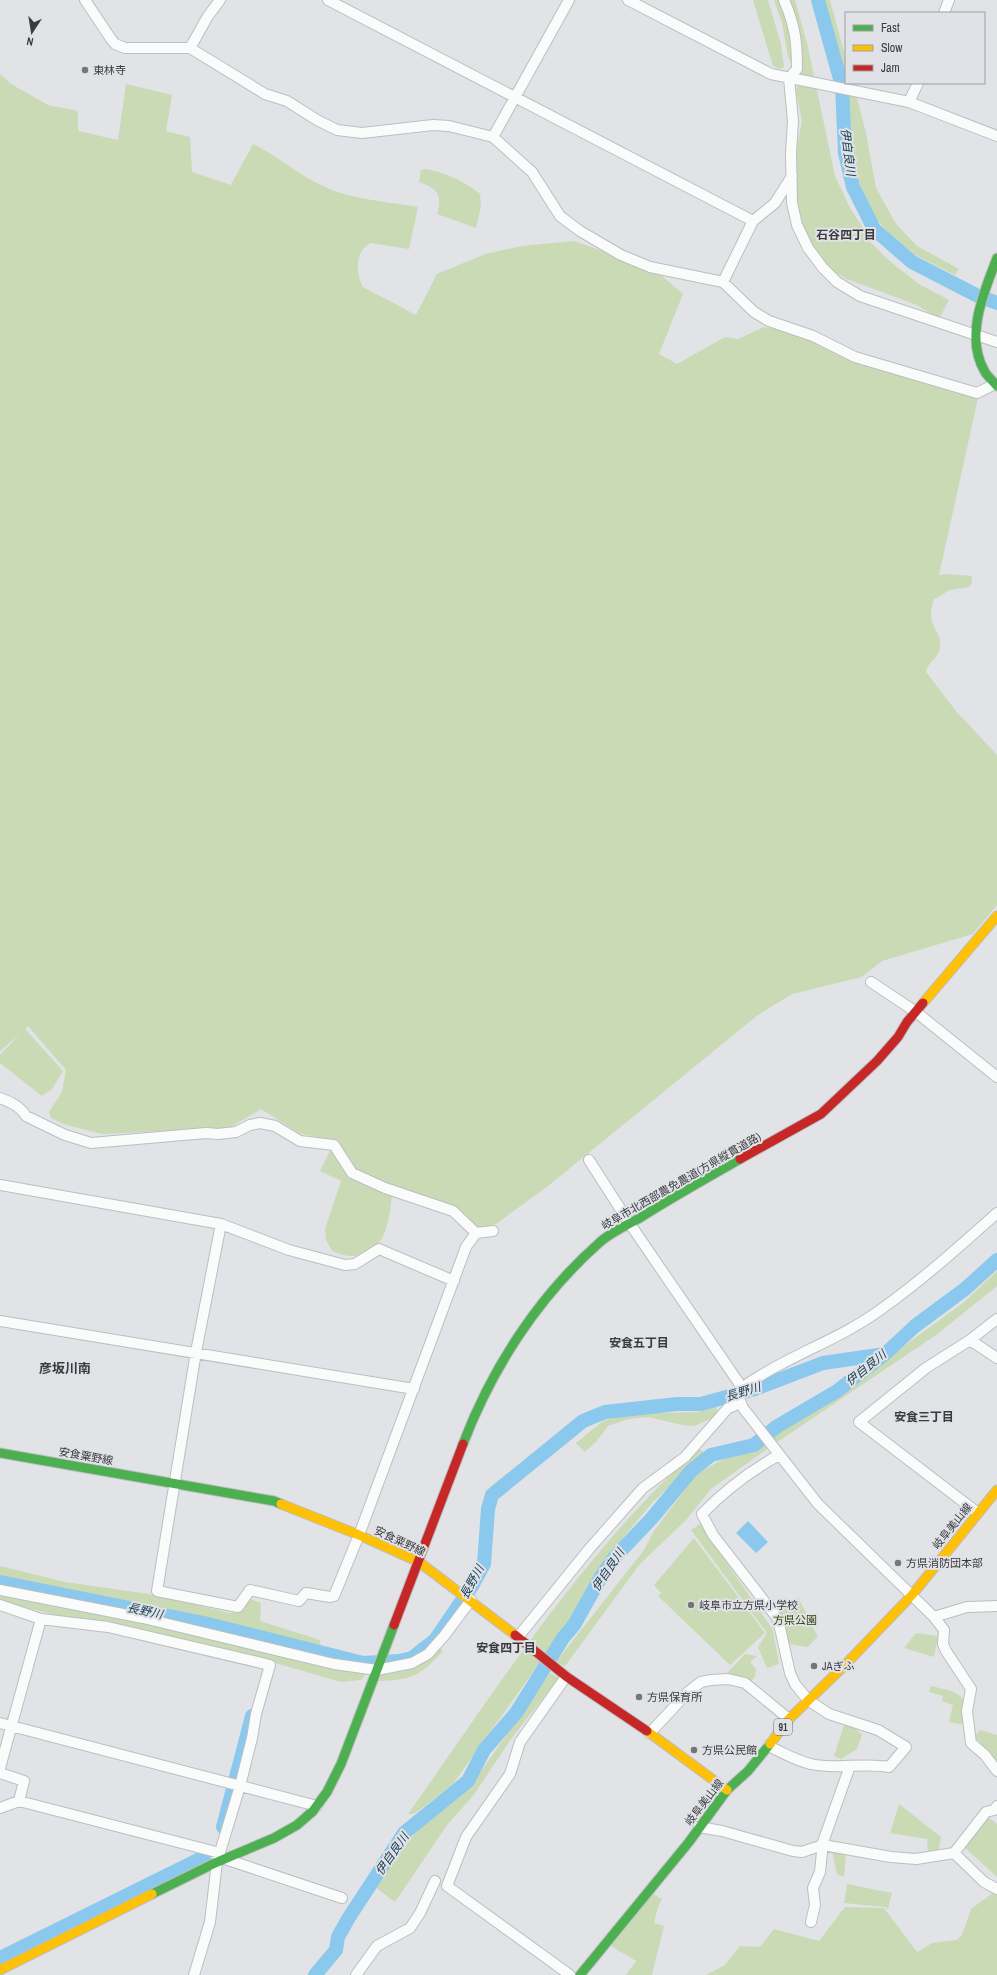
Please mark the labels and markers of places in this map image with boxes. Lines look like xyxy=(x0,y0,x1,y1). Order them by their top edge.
place label: 東林寺 xyxy=(93,63,126,77)
marker: 東林寺 xyxy=(80,65,90,75)
place label: 方県消防団本部 xyxy=(906,1556,983,1570)
marker: 方県消防団本部 xyxy=(893,1558,903,1568)
place label: 岐阜市立方県小学校 xyxy=(699,1598,798,1612)
marker: 岐阜市立方県小学校 xyxy=(686,1600,696,1610)
place label: JAぎふ xyxy=(822,1659,855,1673)
marker: JAぎふ xyxy=(809,1661,819,1671)
place label: 方県保育所 xyxy=(647,1690,703,1704)
marker: 方県保育所 xyxy=(634,1692,644,1702)
place label: 方県公民館 xyxy=(702,1743,757,1757)
marker: 方県公民館 xyxy=(689,1745,699,1755)

